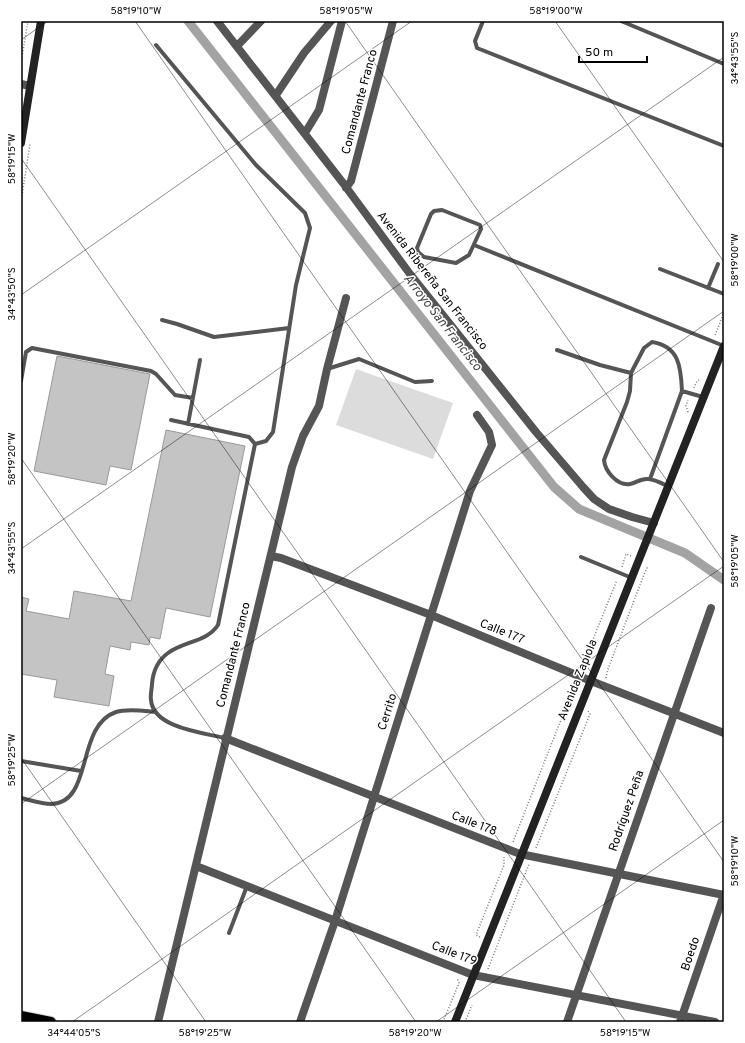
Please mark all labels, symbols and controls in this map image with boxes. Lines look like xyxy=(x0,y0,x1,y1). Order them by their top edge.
text: 58°19'10"W xyxy=(111,5,161,18)
text: 58°19'05"W xyxy=(319,5,373,18)
text: 58°19'00"W xyxy=(529,5,583,18)
text: 34°43'55"S xyxy=(729,31,742,85)
scale bar xyxy=(579,38,647,64)
text: 50 m xyxy=(585,45,613,61)
street label: Comandante Franco xyxy=(338,47,382,156)
text: 58°19'15"W xyxy=(6,134,19,184)
street label: Avenida Ribereña San Francisco xyxy=(373,209,491,354)
text: 58°19'00"W xyxy=(729,233,742,287)
text: 34°43'50"S xyxy=(6,267,19,321)
water label: Arroyo San Francisco xyxy=(399,272,485,375)
text: 58°19'20"W xyxy=(6,432,19,486)
text: 34°43'55"S xyxy=(6,521,19,575)
text: 58°19'05"W xyxy=(729,534,742,588)
street label: Comandante Franco xyxy=(213,600,255,709)
street label: Calle 177 xyxy=(477,616,527,648)
street label: Avenida Zapiola xyxy=(554,637,602,723)
street label: Cerrito xyxy=(375,691,402,732)
text: 58°19'25"W xyxy=(6,733,19,787)
street label: Rodríguez Peña xyxy=(606,768,648,854)
street label: Calle 178 xyxy=(449,808,499,840)
text: 58°19'10"W xyxy=(729,836,742,886)
street label: Boedo xyxy=(678,935,704,973)
street label: Calle 179 xyxy=(429,938,479,970)
text: 34°44'05"S xyxy=(47,1027,101,1040)
text: 58°19'25"W xyxy=(178,1027,232,1040)
text: 58°19'20"W xyxy=(388,1027,442,1040)
text: 58°19'15"W xyxy=(600,1027,650,1040)

